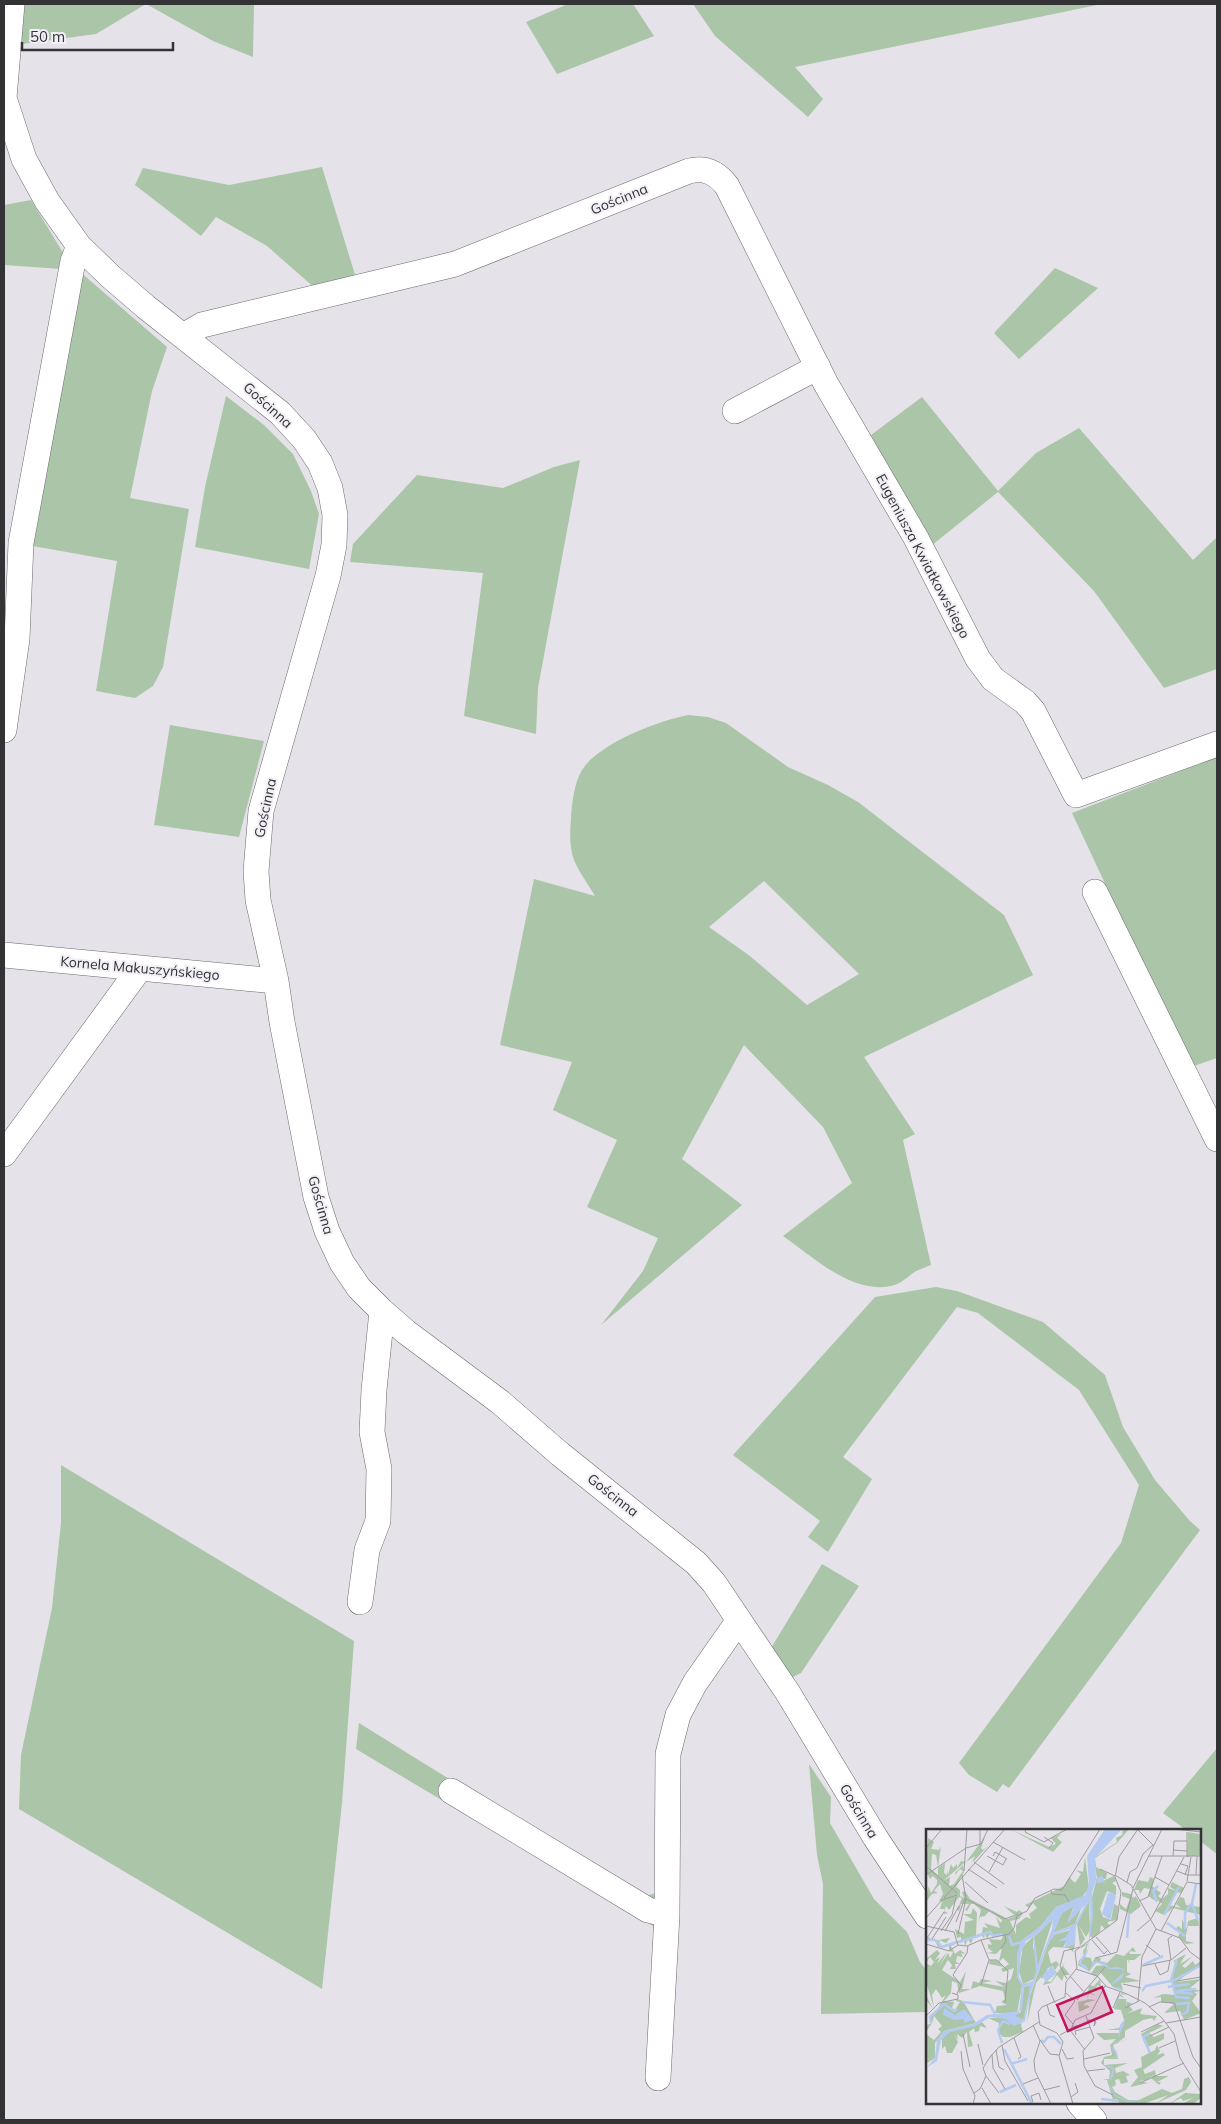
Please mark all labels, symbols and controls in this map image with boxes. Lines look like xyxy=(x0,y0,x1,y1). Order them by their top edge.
scale bar xyxy=(22,20,174,52)
text: 50 m xyxy=(30,27,65,46)
street label: Gościnna xyxy=(588,179,650,219)
street label: Gościnna xyxy=(240,378,296,432)
street label: Eugeniusza Kwiatkowskiego xyxy=(872,471,974,641)
street label: Gościnna xyxy=(250,777,280,839)
street label: Kornela Makuszyńskiego xyxy=(60,952,220,984)
street label: Gościnna xyxy=(304,1174,338,1236)
street label: Gościnna xyxy=(584,1469,642,1521)
street label: Gościnna xyxy=(836,1781,882,1841)
inset map xyxy=(926,1829,1201,2104)

